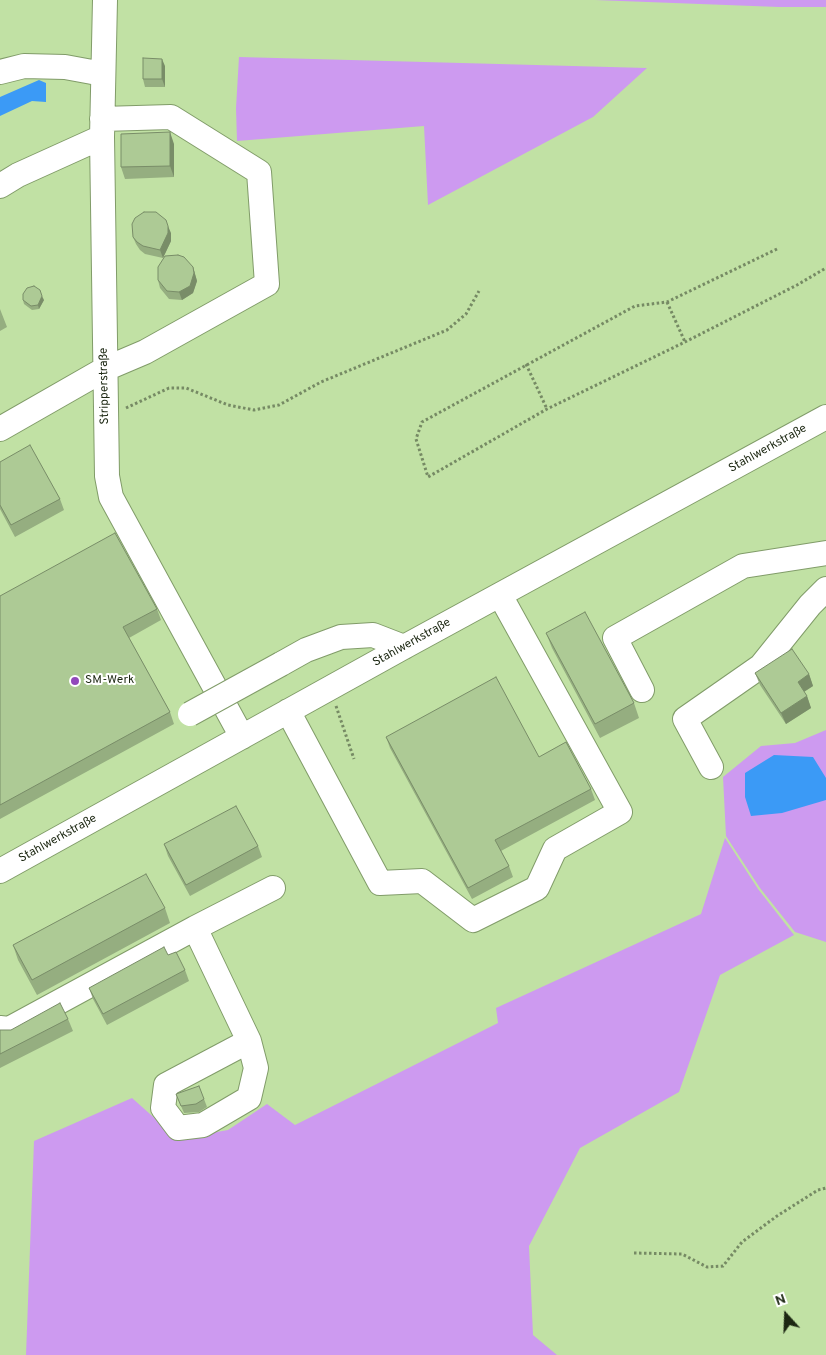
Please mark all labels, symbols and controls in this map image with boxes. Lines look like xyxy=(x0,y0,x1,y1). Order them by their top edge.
street label: Stripperstraße xyxy=(97,347,113,425)
street label: Stahlwerkstraße xyxy=(727,422,809,476)
street label: Stahlwerkstraße xyxy=(371,616,453,670)
place label: SM-Werk xyxy=(85,674,134,688)
marker: SM-Werk xyxy=(69,675,81,687)
street label: Stahlwerkstraße xyxy=(17,812,99,866)
north arrow xyxy=(761,1290,811,1340)
text: N xyxy=(773,1291,788,1310)

